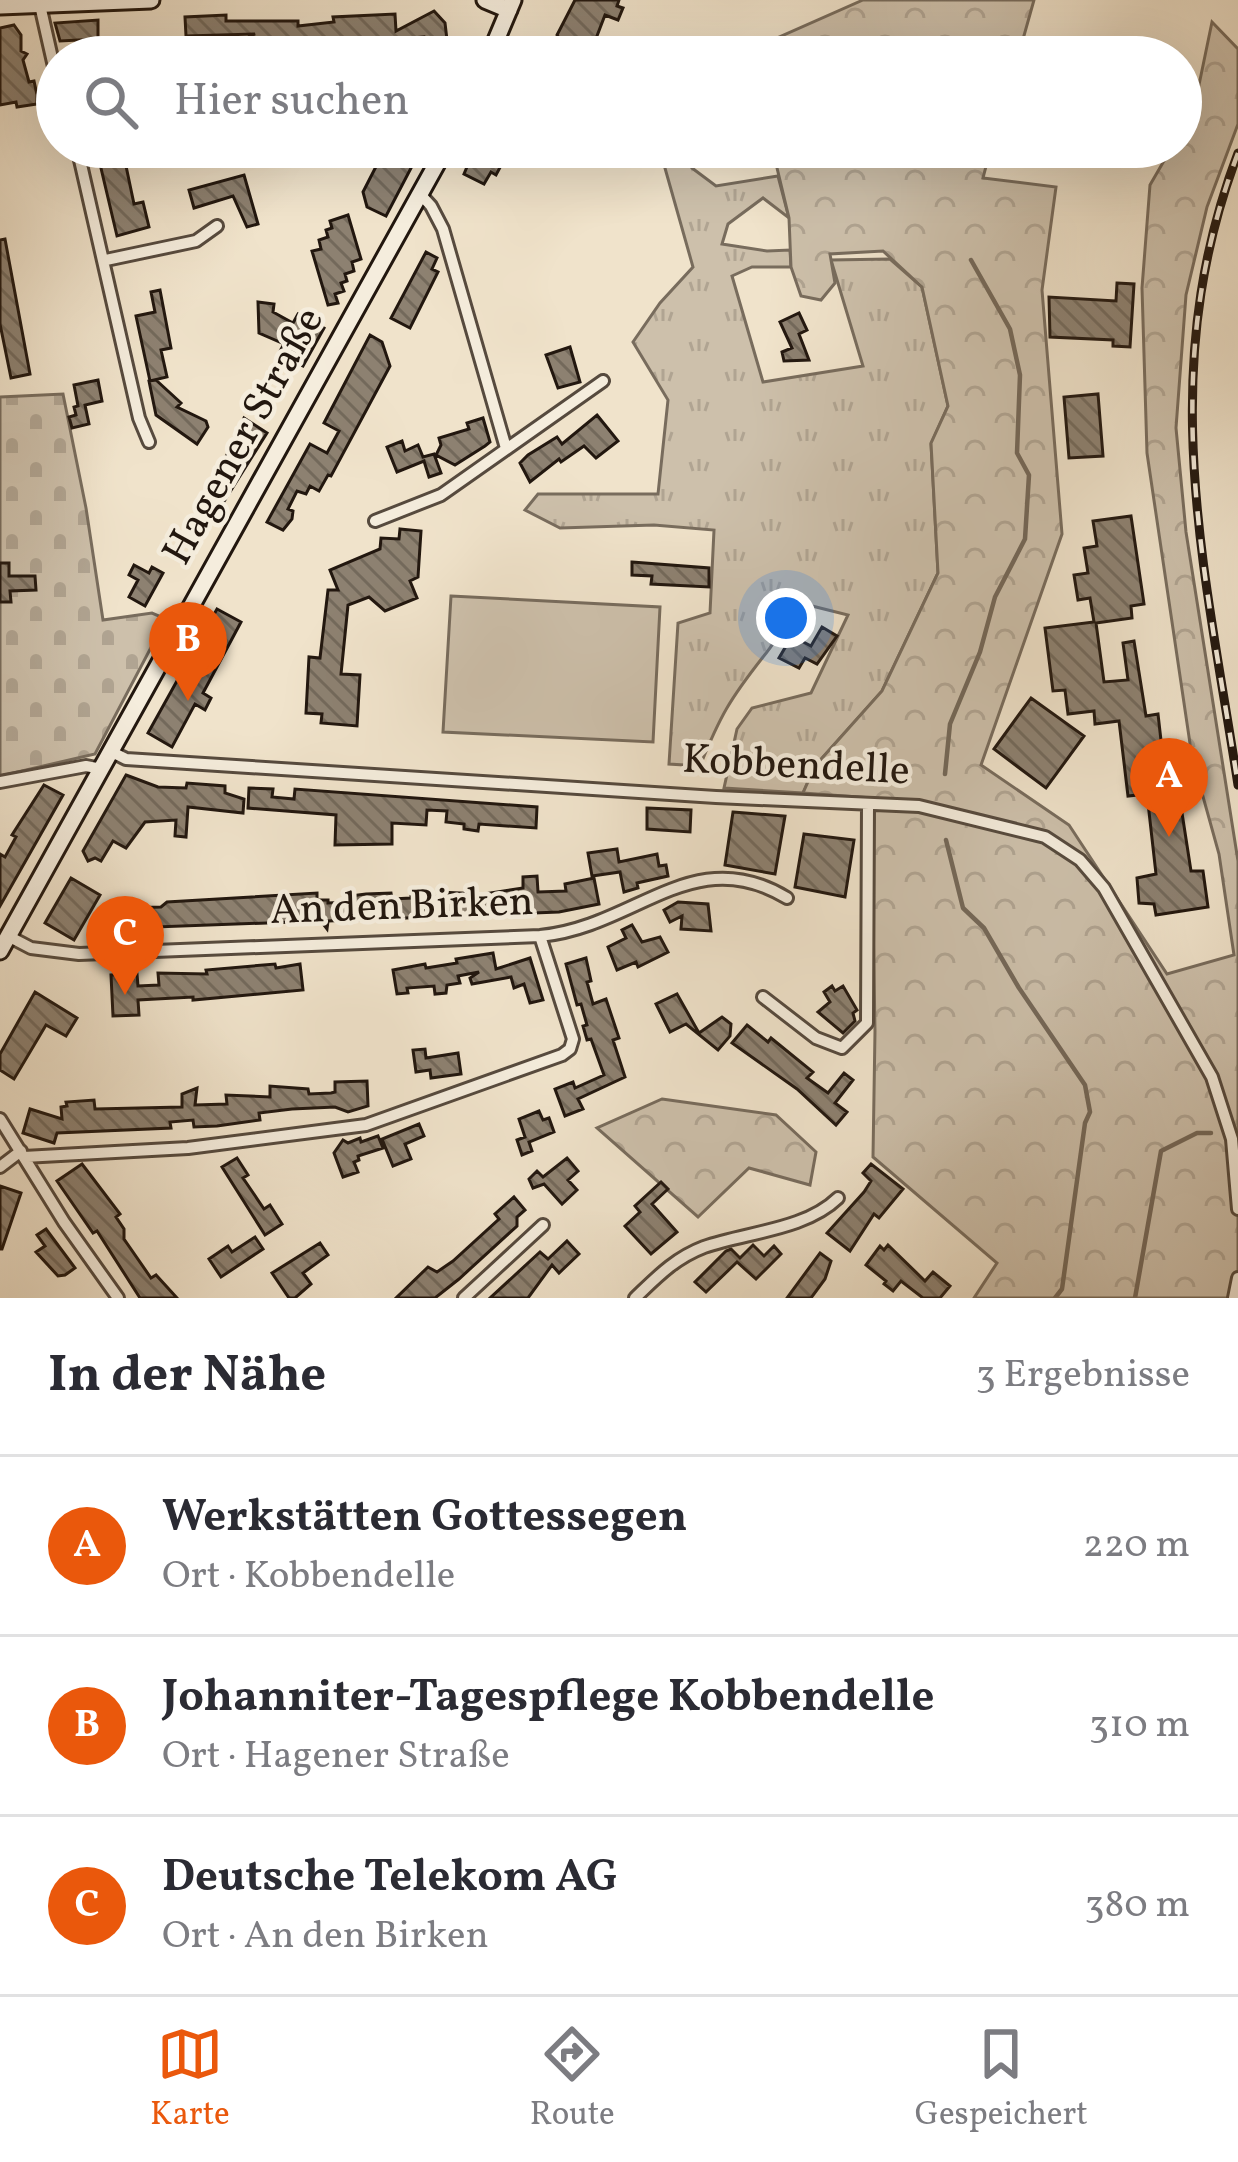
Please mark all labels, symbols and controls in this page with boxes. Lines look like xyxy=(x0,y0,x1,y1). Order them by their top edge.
search box xyxy=(36,36,1202,168)
icon: search xyxy=(78,69,144,135)
text: Hier suchen xyxy=(174,71,409,134)
street label: Hagener Straße xyxy=(150,297,340,577)
your location xyxy=(756,588,816,648)
pin: B xyxy=(149,602,227,701)
street label: Kobbendelle xyxy=(681,732,911,802)
pin: A xyxy=(1130,738,1208,837)
street label: An den Birken xyxy=(269,874,535,942)
pin: C xyxy=(86,896,164,995)
text: In der Nähe xyxy=(48,1341,326,1412)
text: 3 Ergebnisse xyxy=(976,1349,1190,1403)
text: Werkstätten Gottessegen xyxy=(162,1487,687,1550)
text: A xyxy=(73,1519,101,1573)
text: 220 m xyxy=(1083,1519,1190,1573)
text: Ort · Kobbendelle xyxy=(162,1550,455,1604)
text: Johanniter-Tagespflege Kobbendelle xyxy=(162,1667,934,1730)
text: B xyxy=(74,1699,100,1753)
text: 310 m xyxy=(1089,1699,1190,1753)
text: Ort · Hagener Straße xyxy=(162,1730,510,1784)
text: Deutsche Telekom AG xyxy=(162,1847,618,1910)
text: C xyxy=(74,1879,100,1933)
text: 380 m xyxy=(1084,1879,1190,1933)
text: Ort · An den Birken xyxy=(162,1910,489,1964)
tab: Karte xyxy=(150,2021,230,2139)
tab: Route xyxy=(530,2021,615,2139)
tab: Gespeichert xyxy=(915,2021,1088,2139)

